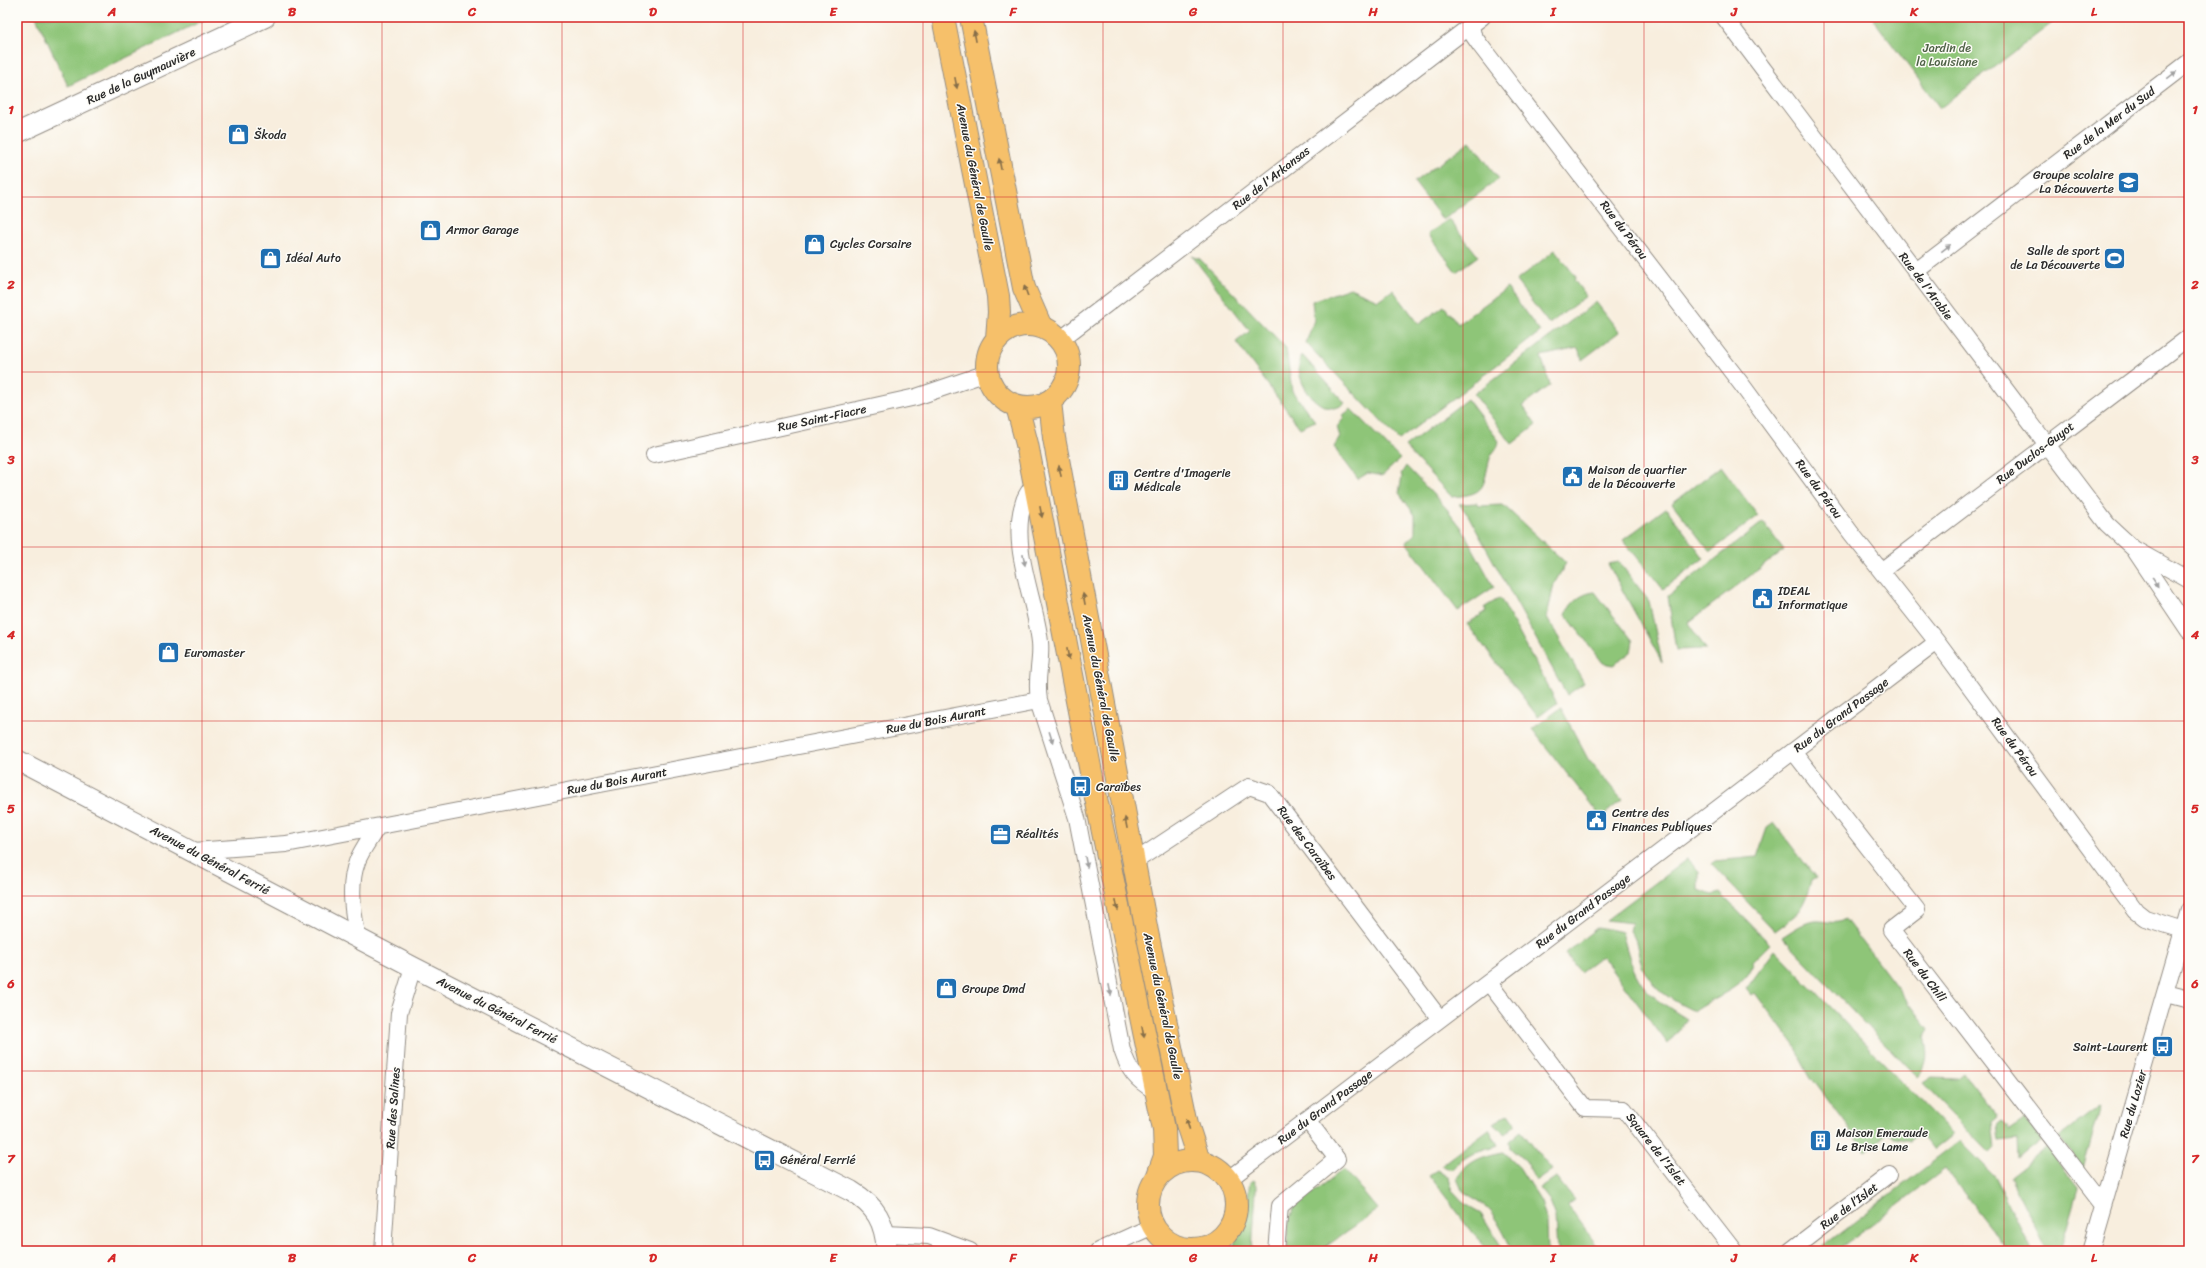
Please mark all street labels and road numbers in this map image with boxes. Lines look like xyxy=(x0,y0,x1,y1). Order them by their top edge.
street label: Rue de la Guymauvière xyxy=(83,41,199,111)
street label: Rue de la Mer du Sud xyxy=(2058,80,2160,165)
street label: Avenue du Général de Gaulle xyxy=(950,100,1000,253)
street label: Rue de l'Arkansas xyxy=(1227,140,1315,216)
street label: Rue du Pérou xyxy=(1594,196,1654,265)
street label: Rue de l'Arabie xyxy=(1893,247,1959,325)
street label: Rue Saint-Fiacre xyxy=(776,398,868,438)
street label: Rue Duclos-Guyot xyxy=(1991,416,2079,490)
street label: Rue du Pérou xyxy=(1790,454,1849,524)
street label: Avenue du Général de Gaulle xyxy=(1076,611,1126,764)
street label: Rue du Grand Passage xyxy=(1788,672,1894,758)
street label: Rue du Bois Aurant xyxy=(884,700,988,740)
street label: Rue du Pérou xyxy=(1986,712,2045,782)
street label: Rue du Bois Aurant xyxy=(565,761,669,801)
street label: Rue des Caraïbes xyxy=(1271,801,1343,886)
street label: Avenue du Général Ferrié xyxy=(145,819,274,901)
street label: Rue du Grand Passage xyxy=(1530,868,1636,954)
street label: Avenue du Général de Gaulle xyxy=(1136,930,1189,1081)
street label: Rue du Chili xyxy=(1897,943,1953,1007)
street label: Avenue du Général Ferrié xyxy=(432,970,561,1050)
street label: Rue du Grand Passage xyxy=(1272,1064,1378,1150)
street label: Rue des Salines xyxy=(379,1066,407,1150)
street label: Rue du Lozier xyxy=(2113,1066,2154,1141)
street label: Square de l'Islet xyxy=(1620,1107,1692,1191)
street label: Rue de l’Islet xyxy=(1815,1177,1883,1235)

